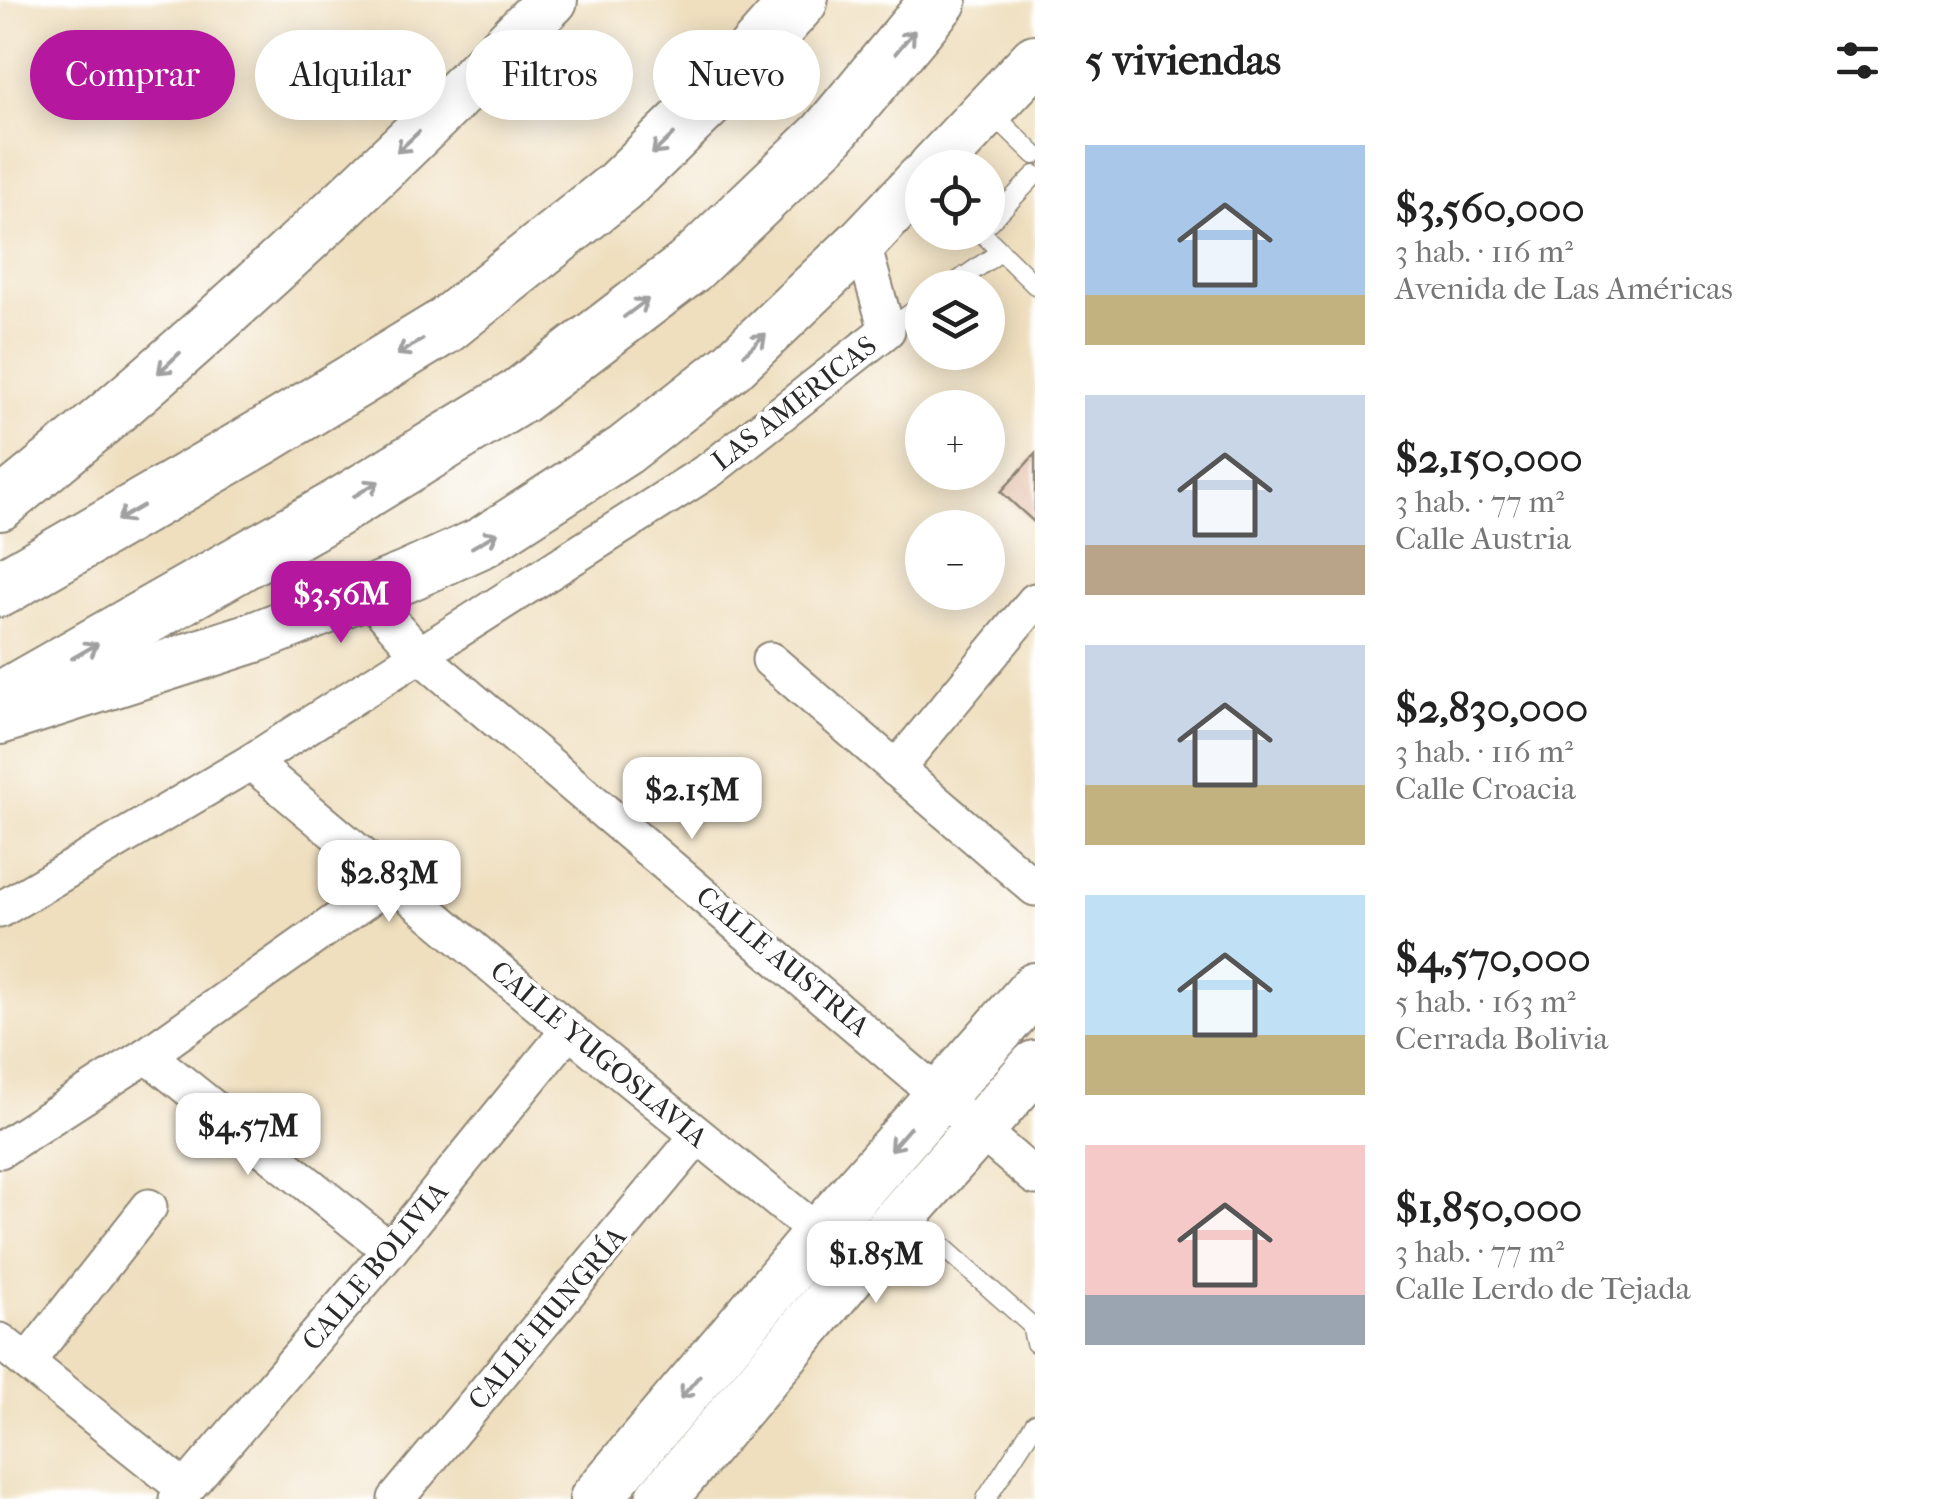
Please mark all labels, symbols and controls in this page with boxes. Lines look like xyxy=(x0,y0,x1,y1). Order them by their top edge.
chip: Comprar xyxy=(30,30,235,120)
chip: Alquilar xyxy=(255,30,446,120)
chip: Filtros xyxy=(466,30,633,120)
chip: Nuevo xyxy=(653,30,820,120)
one-way arrow xyxy=(893,30,916,55)
icon: filters xyxy=(1830,33,1885,88)
text: 5 viviendas xyxy=(1085,36,1281,85)
one-way arrow xyxy=(396,130,421,153)
one-way arrow xyxy=(651,132,675,156)
map controls xyxy=(905,150,1005,610)
button: locate xyxy=(905,150,1005,250)
text: $3,560,000 xyxy=(1395,184,1585,233)
icon: home xyxy=(1165,185,1285,305)
text: 3 hab. · 116 m² xyxy=(1395,233,1573,270)
button: layers xyxy=(905,270,1005,370)
text: Avenida de Las Américas xyxy=(1395,270,1733,307)
one-way arrow xyxy=(622,297,648,319)
street label: LAS AMERICAS xyxy=(705,329,883,477)
one-way arrow xyxy=(742,332,766,356)
one-way arrow xyxy=(396,337,425,357)
one-way arrow xyxy=(158,351,182,375)
button: + xyxy=(905,390,1005,490)
text: $2,150,000 xyxy=(1395,434,1583,483)
icon: home xyxy=(1165,435,1285,555)
one-way arrow xyxy=(351,479,380,500)
text: 3 hab. · 77 m² xyxy=(1395,483,1564,520)
one-way arrow xyxy=(117,503,145,523)
button: − xyxy=(905,510,1005,610)
text: Calle Austria xyxy=(1395,520,1571,557)
one-way arrow xyxy=(469,529,499,549)
pin: $3.56M xyxy=(260,561,422,646)
text: $3.56M xyxy=(293,575,389,612)
one-way arrow xyxy=(69,641,99,661)
text: $2,830,000 xyxy=(1395,684,1588,733)
icon: home xyxy=(1165,685,1285,805)
text: 3 hab. · 116 m² xyxy=(1395,733,1573,770)
pin: $2.15M xyxy=(611,757,773,842)
text: Calle Croacia xyxy=(1395,770,1576,807)
text: $2.15M xyxy=(645,771,739,808)
pin: $2.83M xyxy=(308,840,470,925)
text: $2.83M xyxy=(340,854,438,891)
street label: CALLE AUSTRIA xyxy=(690,879,877,1044)
text: $4,570,000 xyxy=(1395,934,1591,983)
icon: home xyxy=(1165,935,1285,1055)
street label: CALLE YUGOSLAVIA xyxy=(484,954,715,1155)
text: 5 hab. · 163 m² xyxy=(1395,983,1576,1020)
text: Cerrada Bolivia xyxy=(1395,1020,1608,1057)
pin: $4.57M xyxy=(167,1093,329,1178)
text: $4.57M xyxy=(198,1107,298,1144)
one-way arrow xyxy=(890,1126,912,1152)
street label: CALLE BOLIVIA xyxy=(295,1175,455,1357)
text: $1,850,000 xyxy=(1395,1184,1582,1233)
icon: home xyxy=(1165,1185,1285,1305)
street label: CALLE HUNGRÍA xyxy=(461,1219,633,1416)
pin: $1.85M xyxy=(795,1221,957,1306)
text: 3 hab. · 77 m² xyxy=(1395,1233,1564,1270)
text: $1.85M xyxy=(829,1235,923,1272)
text: Calle Lerdo de Tejada xyxy=(1395,1270,1691,1307)
one-way arrow xyxy=(679,1373,701,1399)

